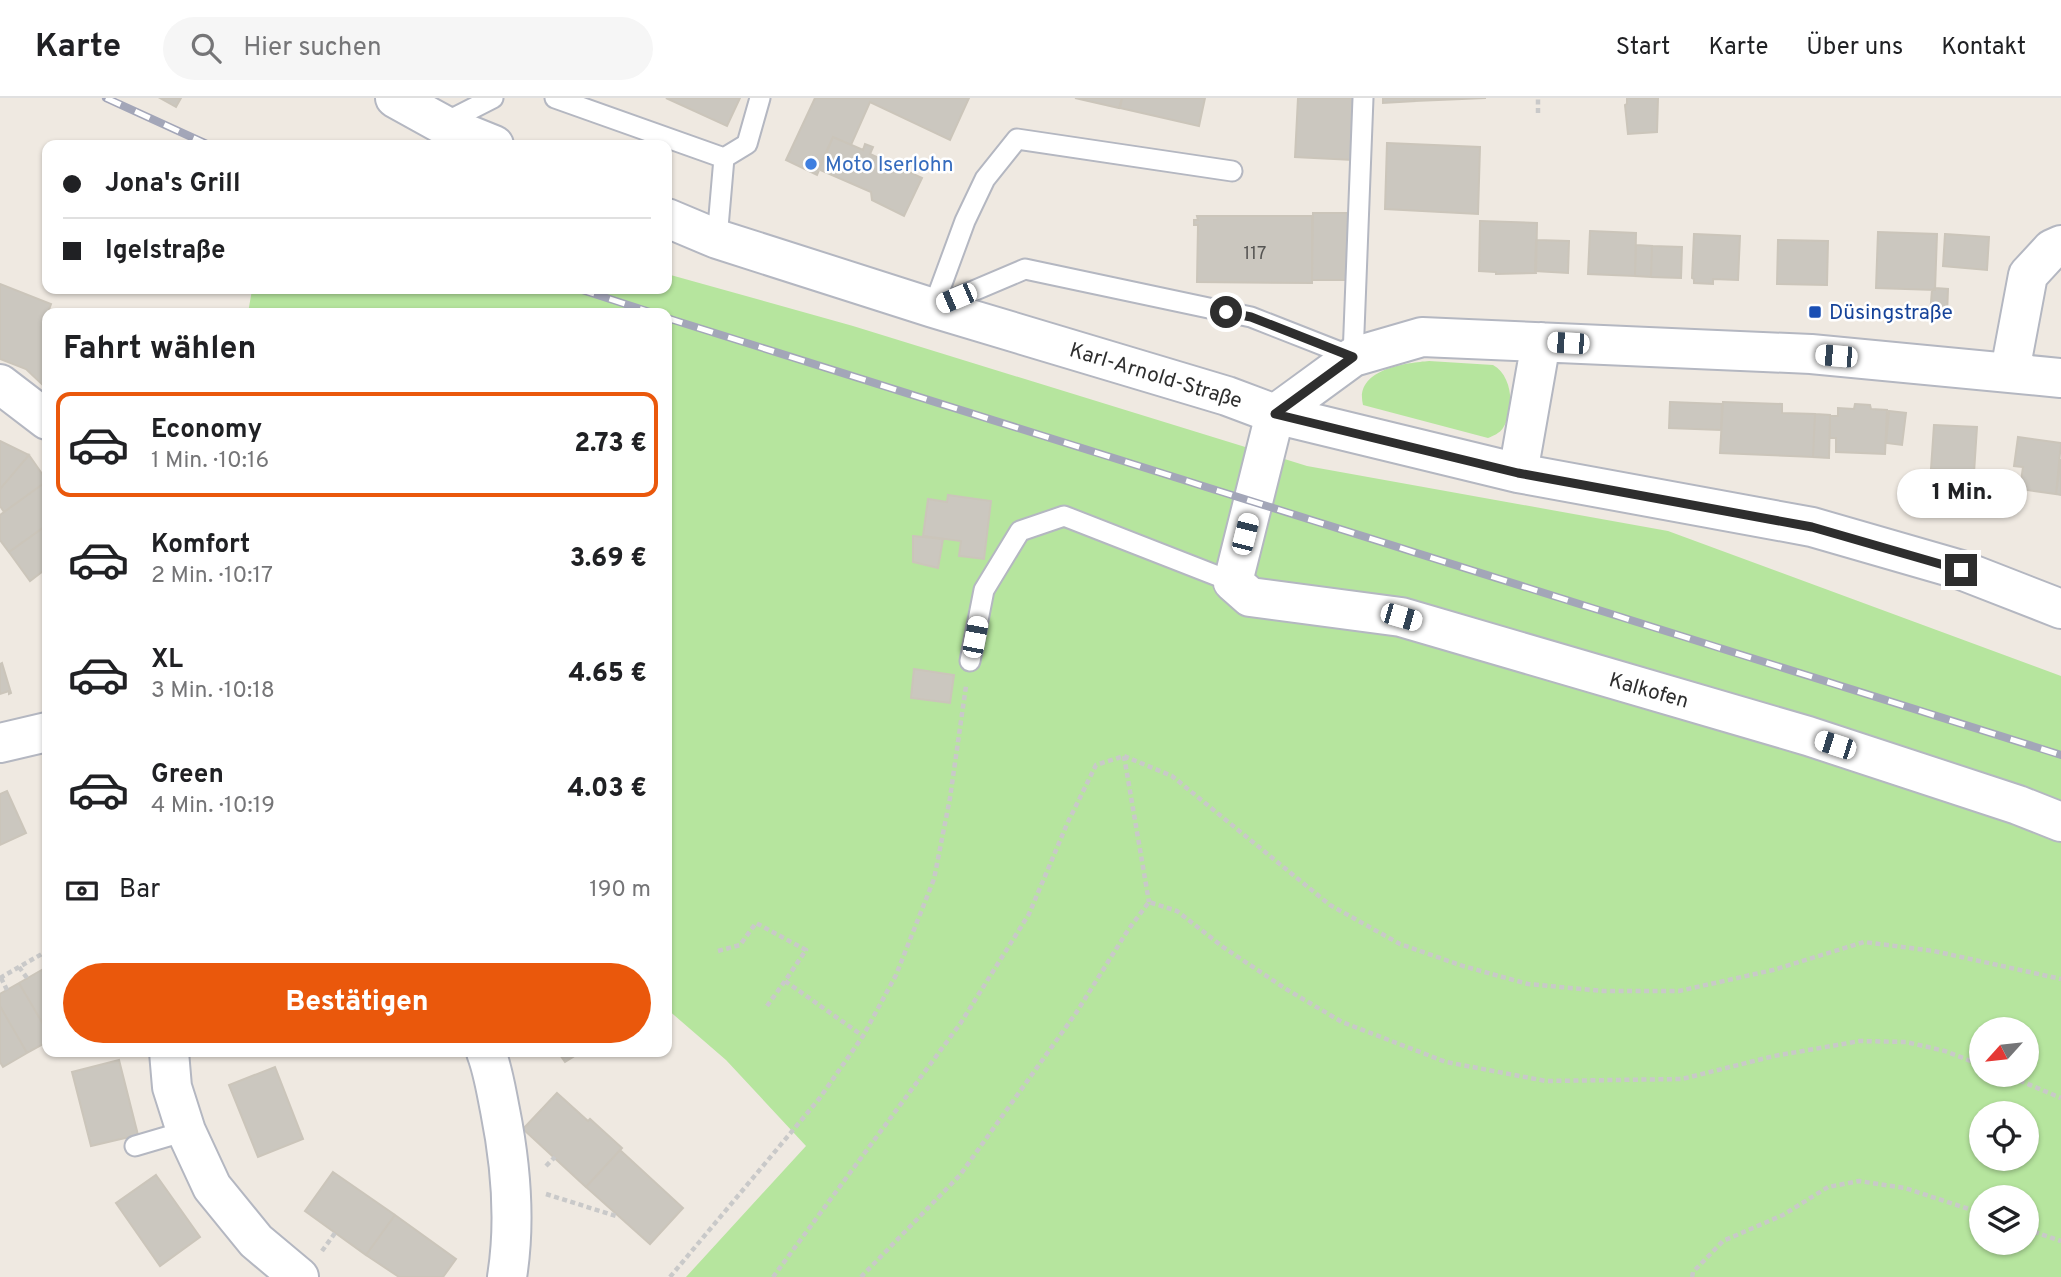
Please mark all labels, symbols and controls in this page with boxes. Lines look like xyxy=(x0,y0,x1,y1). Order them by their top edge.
search box xyxy=(163,17,653,80)
text: Karte xyxy=(35,27,121,69)
icon: search xyxy=(187,29,225,67)
text: Hier suchen xyxy=(243,32,382,65)
text: Start xyxy=(1616,33,1670,63)
text: Karte xyxy=(1708,33,1768,63)
text: Über uns xyxy=(1806,33,1903,63)
text: Kontakt xyxy=(1941,33,2026,63)
place label: Moto Iserlohn xyxy=(825,152,954,179)
marker: Moto Iserlohn xyxy=(803,156,819,172)
text: Jona's Grill xyxy=(105,168,240,201)
text: Igelstraße xyxy=(105,235,225,268)
house number: 117 xyxy=(1244,243,1266,266)
car xyxy=(933,280,980,316)
route start xyxy=(1210,296,1242,328)
place label: Düsingstraße xyxy=(1829,300,1953,327)
marker: Düsingstraße xyxy=(1807,304,1823,320)
text: Fahrt wählen xyxy=(63,330,256,370)
car xyxy=(1547,331,1590,355)
street label: Karl-Arnold-Straße xyxy=(1066,337,1245,416)
car xyxy=(1815,344,1858,368)
icon: car xyxy=(67,413,130,476)
text: Economy xyxy=(151,414,262,447)
text: 2.73 € xyxy=(574,428,647,461)
text: 1 Min. · 10:16 xyxy=(151,447,269,476)
callout: 1 Min. xyxy=(1896,468,2026,518)
text: 1 Min. xyxy=(1932,479,1992,508)
car xyxy=(1230,511,1261,557)
icon: car xyxy=(67,528,130,591)
text: Komfort xyxy=(151,529,250,562)
text: 3.69 € xyxy=(570,543,647,576)
route end xyxy=(1945,554,1977,586)
text: 2 Min. · 10:17 xyxy=(151,562,273,591)
car xyxy=(1378,601,1425,633)
car xyxy=(961,614,990,660)
icon: car xyxy=(67,643,130,706)
text: XL xyxy=(151,644,183,677)
text: 4.65 € xyxy=(568,658,647,691)
street label: Kalkofen xyxy=(1605,667,1692,716)
text: 3 Min. · 10:18 xyxy=(151,677,275,706)
car xyxy=(1812,729,1859,761)
icon: car xyxy=(67,758,130,821)
text: Green xyxy=(151,759,224,792)
text: 4.03 € xyxy=(568,773,647,806)
text: 4 Min. · 10:19 xyxy=(151,792,275,821)
icon: cash xyxy=(63,872,101,910)
text: Bar xyxy=(119,874,160,907)
text: 190 m xyxy=(589,876,651,905)
button: Bestätigen xyxy=(63,963,651,1043)
north arrow xyxy=(1969,1017,2039,1087)
map controls xyxy=(1969,1017,2039,1255)
button: locate xyxy=(1969,1101,2039,1171)
button: layers xyxy=(1969,1185,2039,1255)

